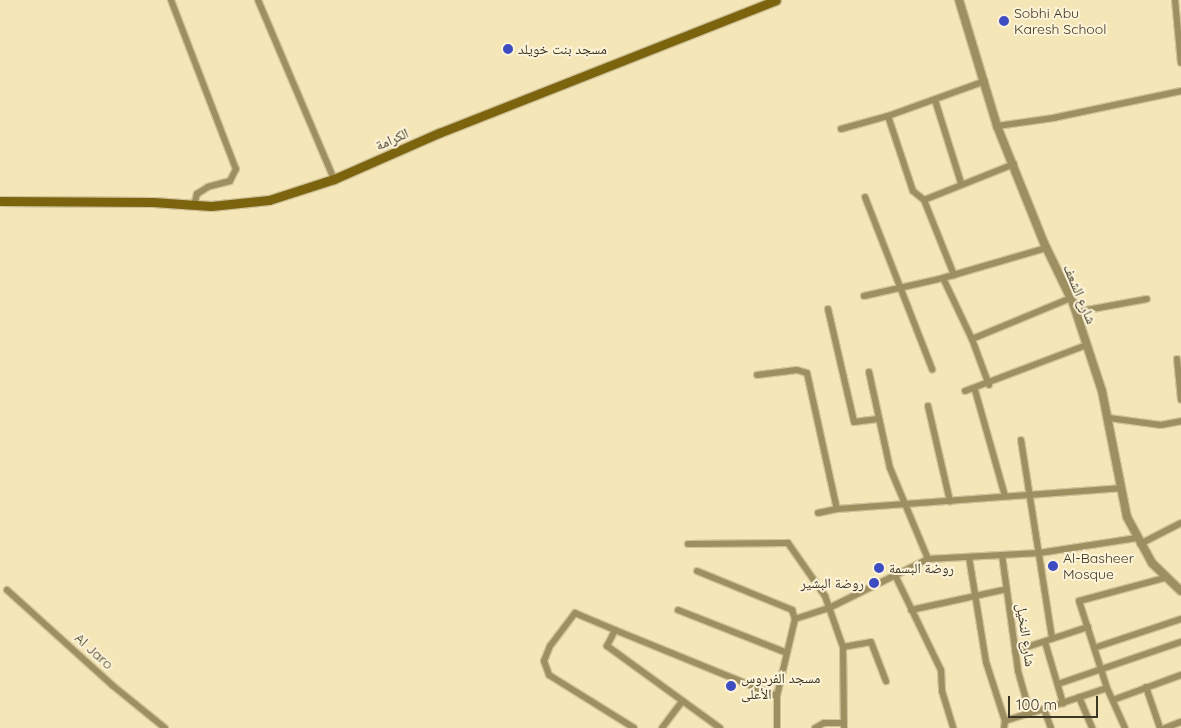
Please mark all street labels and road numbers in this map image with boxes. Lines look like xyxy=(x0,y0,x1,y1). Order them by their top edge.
street label: الكرامة xyxy=(373,124,411,154)
street label: شارع الشعف xyxy=(1060,262,1100,326)
street label: شارع النخيل xyxy=(1013,602,1039,668)
street label: Al Jaro xyxy=(71,629,117,673)

